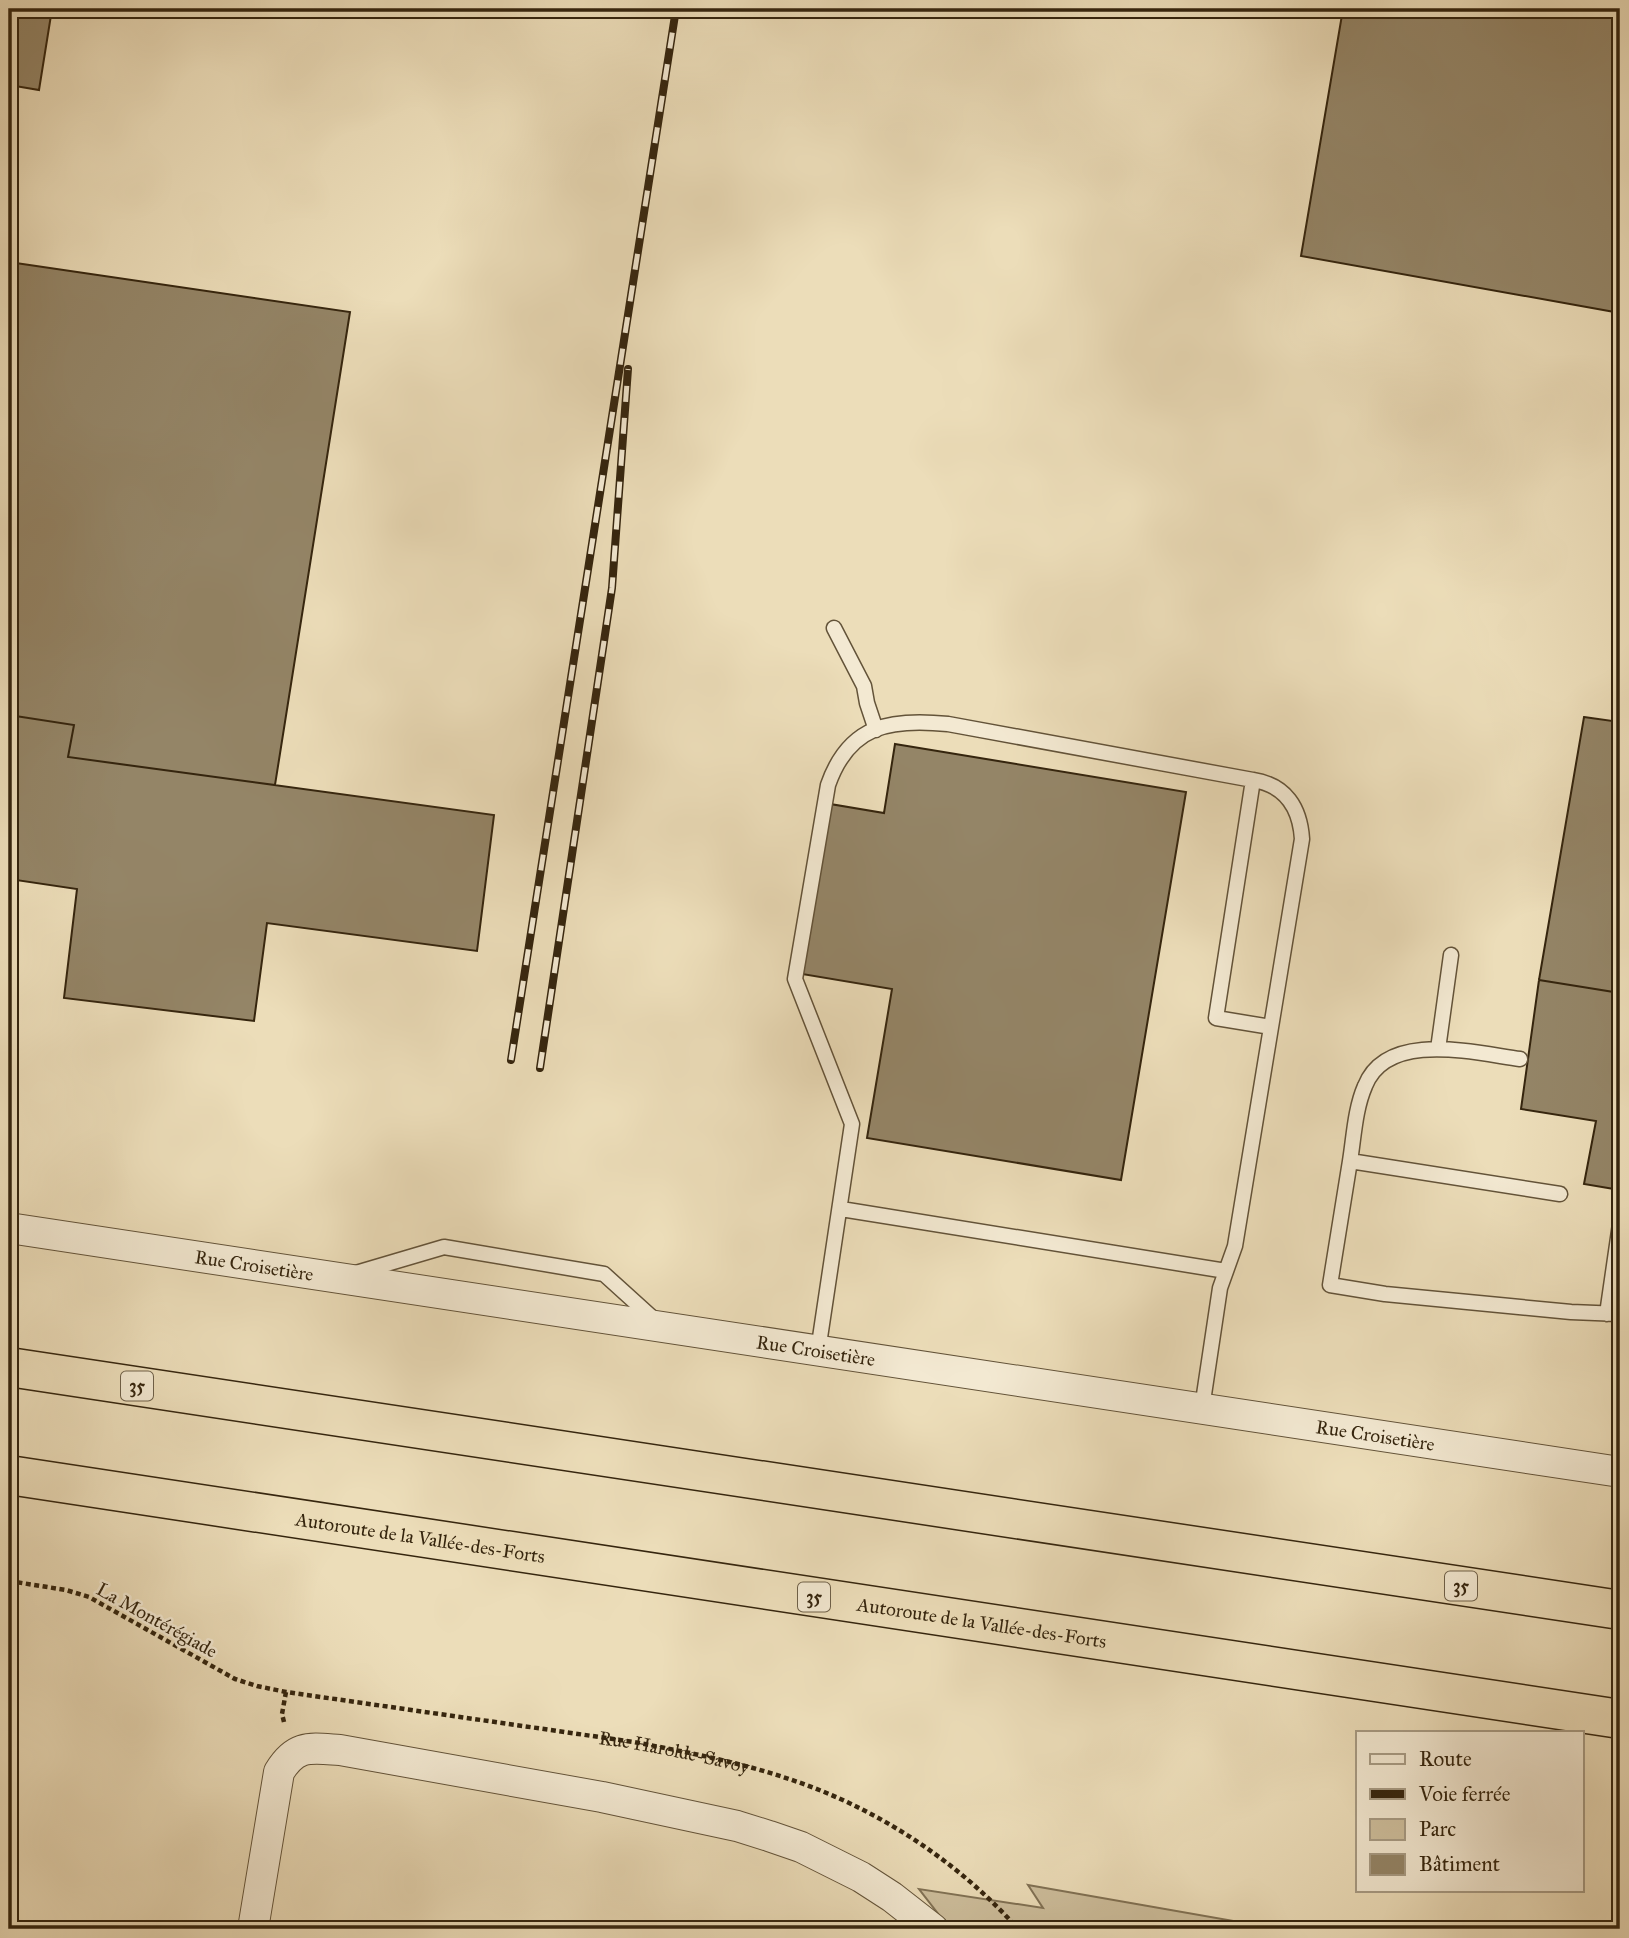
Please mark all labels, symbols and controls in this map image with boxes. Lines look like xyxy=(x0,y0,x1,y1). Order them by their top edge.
street label: Rue Croisetière xyxy=(193,1245,315,1285)
street label: Rue Croisetière xyxy=(755,1330,877,1371)
road number: 35 xyxy=(121,1372,153,1400)
street label: Rue Croisetière xyxy=(1314,1415,1436,1455)
street label: Autoroute de la Vallée-des-Forts xyxy=(293,1507,547,1568)
road number: 35 xyxy=(1445,1572,1477,1601)
street label: La Montérégiade xyxy=(92,1577,221,1664)
road number: 35 xyxy=(798,1582,830,1612)
street label: Autoroute de la Vallée-des-Forts xyxy=(855,1592,1108,1653)
street label: Rue Harolde-Savoy xyxy=(598,1726,753,1778)
legend xyxy=(1356,1731,1584,1892)
text: Route xyxy=(1419,1746,1472,1772)
text: Voie ferrée xyxy=(1418,1781,1511,1807)
text: Parc xyxy=(1419,1816,1456,1842)
text: Bâtiment xyxy=(1419,1851,1501,1877)

